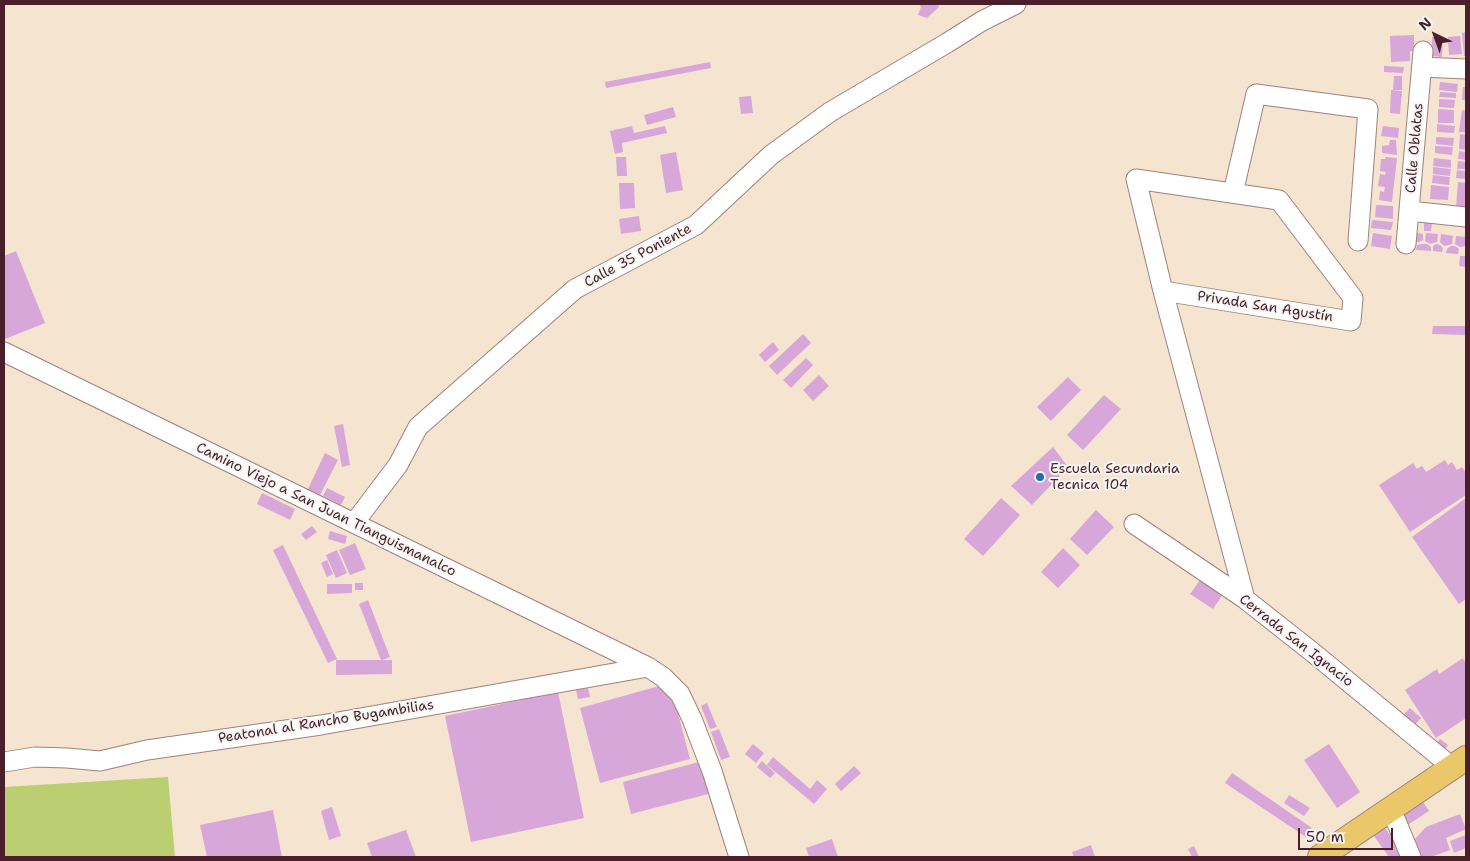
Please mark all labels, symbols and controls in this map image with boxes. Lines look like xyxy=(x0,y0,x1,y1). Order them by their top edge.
north arrow xyxy=(1410,10,1460,60)
text: N xyxy=(1415,13,1435,34)
street label: Calle Oblatas xyxy=(1403,102,1427,194)
street label: Calle 35 Poniente xyxy=(582,221,694,291)
street label: Privada San Agustín xyxy=(1196,288,1334,326)
street label: Camino Viejo a San Juan Tianguismanalco xyxy=(193,439,459,581)
place label: Escuela Secundaria Tecnica 104 xyxy=(1050,461,1180,494)
marker: Escuela Secundaria Tecnica 104 xyxy=(1034,471,1046,483)
street label: Cerrada San Ignacio xyxy=(1236,591,1356,691)
street label: Peatonal al Rancho Bugambilias xyxy=(217,697,435,747)
scale bar xyxy=(1300,818,1395,850)
text: 50 m xyxy=(1306,827,1344,847)

